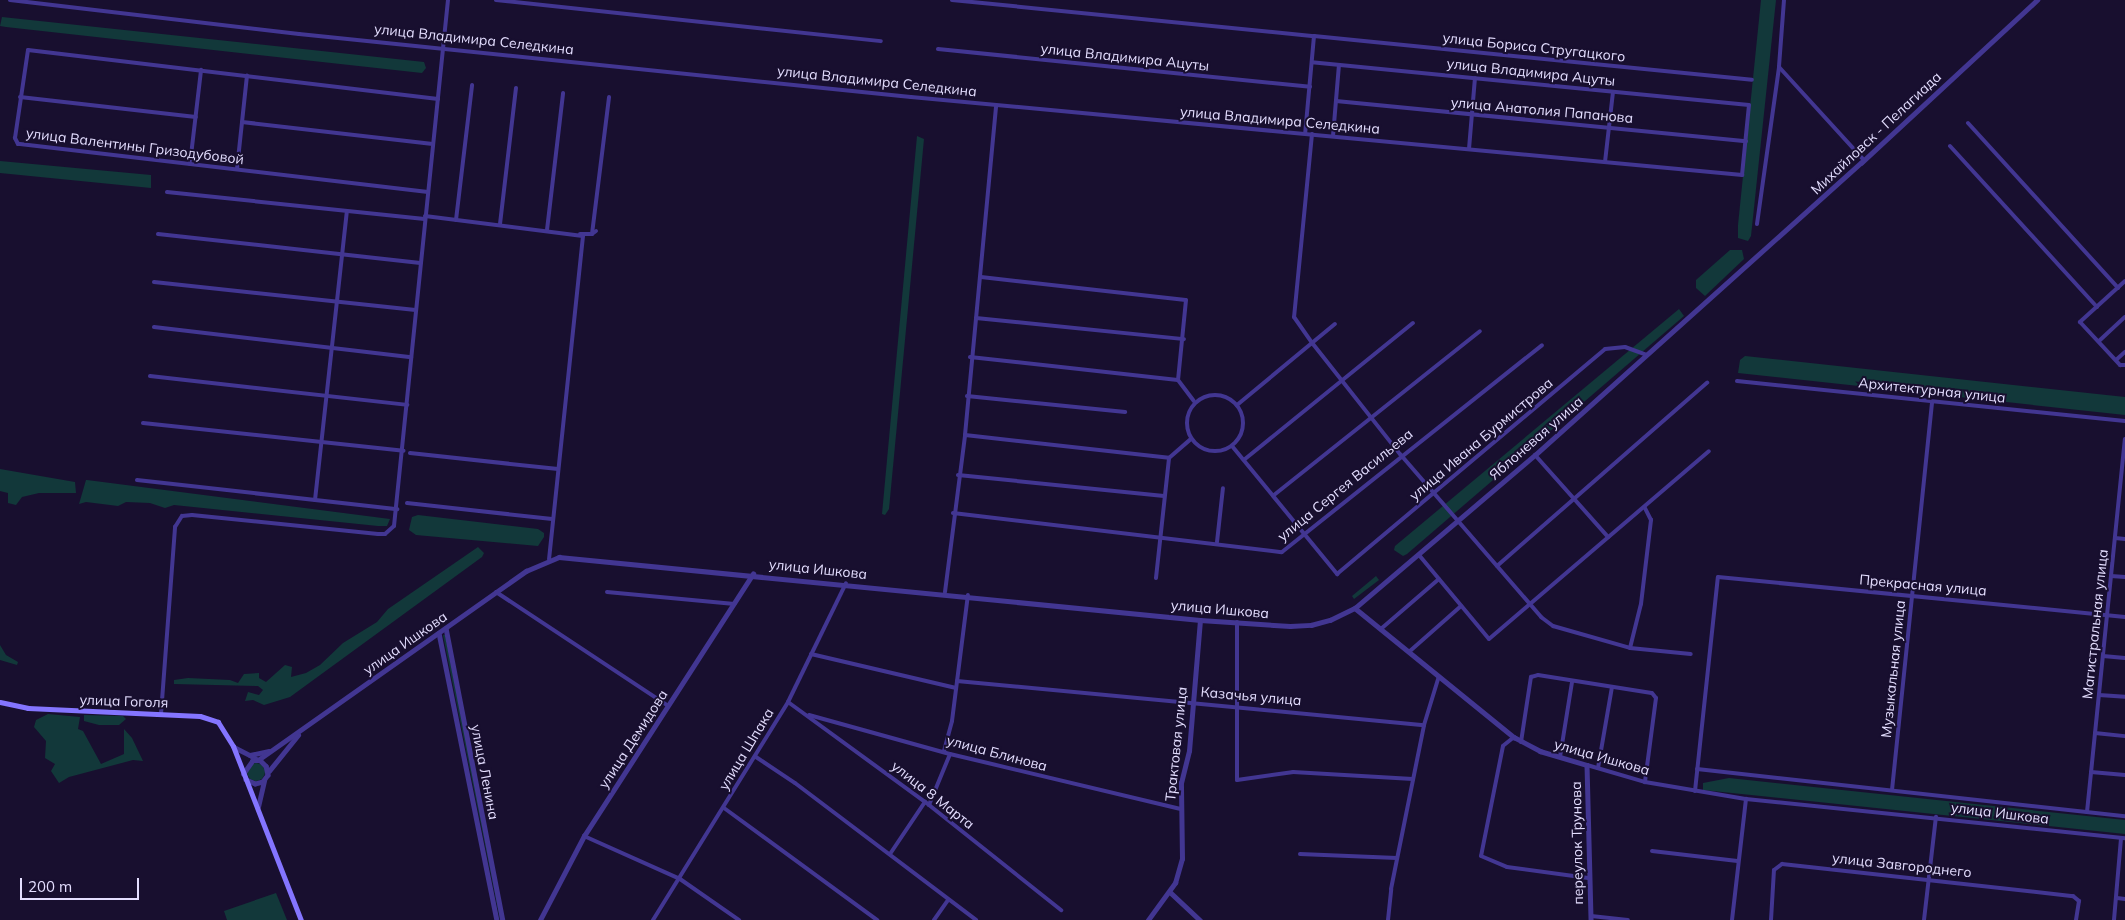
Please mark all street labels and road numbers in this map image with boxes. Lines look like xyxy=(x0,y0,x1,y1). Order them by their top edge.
street label: улица Владимира Селедкина xyxy=(373,20,575,58)
street label: улица Бориса Стругацкого xyxy=(1442,29,1626,65)
street label: улица Владимира Ацуты xyxy=(1040,40,1210,74)
street label: улица Владимира Ацуты xyxy=(1446,55,1616,89)
street label: улица Владимира Селедкина xyxy=(776,62,978,100)
street label: Михайловск - Пелагиада xyxy=(1807,68,1945,198)
street label: улица Анатолия Папанова xyxy=(1450,94,1634,126)
street label: улица Владимира Селедкина xyxy=(1179,103,1381,137)
street label: улица Валентины Гризодубовой xyxy=(25,124,245,168)
street label: улица Ивана Бурмистрова xyxy=(1406,374,1556,504)
street label: Архитектурная улица xyxy=(1858,374,2006,406)
street label: Яблоневая улица xyxy=(1486,393,1586,483)
street label: улица Сергея Васильева xyxy=(1274,425,1416,545)
street label: Магистральная улица xyxy=(2079,548,2111,700)
street label: улица Ишкова xyxy=(768,556,868,582)
street label: Прекрасная улица xyxy=(1859,571,1987,599)
street label: улица Ишкова xyxy=(1170,596,1270,622)
street label: Музыкальная улица xyxy=(1877,599,1909,739)
street label: улица Ишкова xyxy=(360,608,450,678)
street label: Казачья улица xyxy=(1200,683,1302,709)
street label: Трактовая улица xyxy=(1162,686,1190,802)
street label: улица Демидова xyxy=(595,687,671,791)
street label: улица Гоголя xyxy=(79,691,169,711)
street label: улица Шпака xyxy=(715,705,777,793)
street label: улица Ленина xyxy=(468,723,502,821)
street label: улица Блинова xyxy=(945,732,1049,774)
street label: улица Ишкова xyxy=(1552,735,1652,779)
street label: улица 8 Марта xyxy=(888,757,978,833)
street label: переулок Трунова xyxy=(1568,781,1586,905)
street label: улица Ишкова xyxy=(1950,799,2050,827)
street label: улица Завгороднего xyxy=(1832,849,1972,881)

